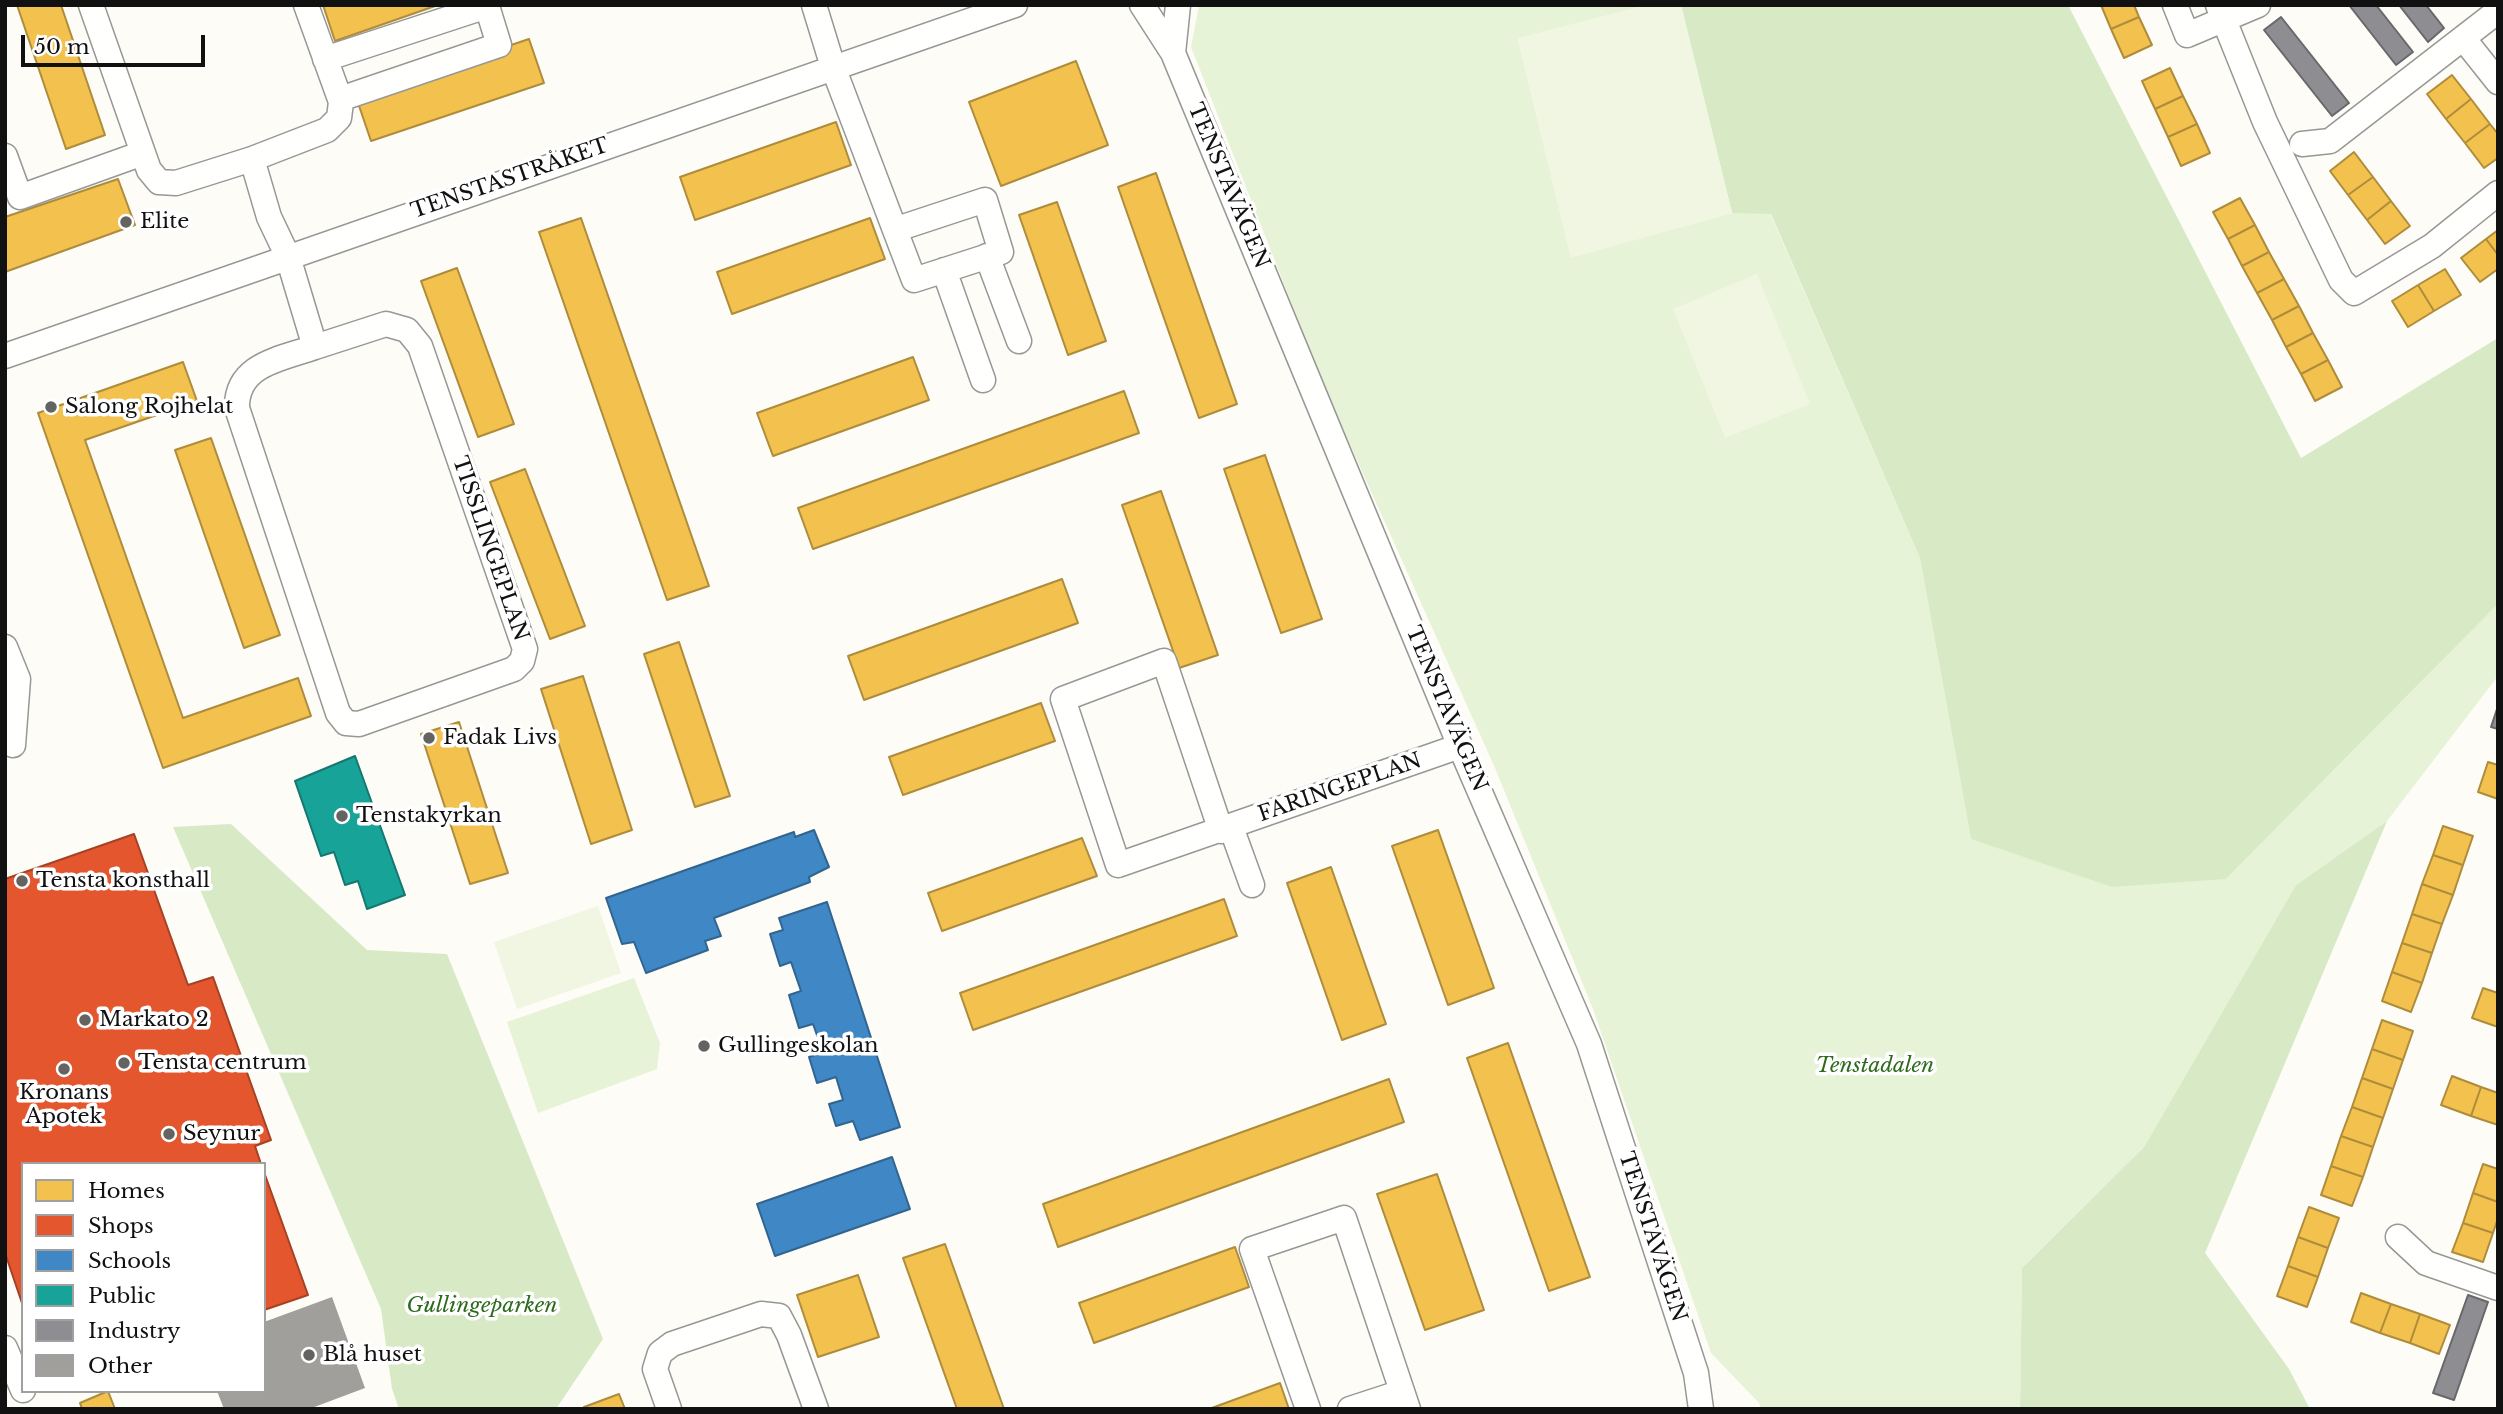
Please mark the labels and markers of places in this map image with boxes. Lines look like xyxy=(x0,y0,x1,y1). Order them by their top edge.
place label: Elite xyxy=(140,209,189,235)
marker: Elite xyxy=(118,214,134,230)
place label: Salong Rojhelat xyxy=(65,394,233,420)
marker: Salong Rojhelat xyxy=(43,399,59,415)
place label: Fadak Livs xyxy=(443,725,557,751)
marker: Fadak Livs xyxy=(421,730,437,746)
place label: Tenstakyrkan xyxy=(356,803,502,829)
marker: Tenstakyrkan xyxy=(334,808,350,824)
place label: Tensta konsthall xyxy=(36,868,210,894)
marker: Tensta konsthall xyxy=(14,873,30,889)
place label: Markato 2 xyxy=(99,1007,209,1033)
marker: Markato 2 xyxy=(77,1012,93,1028)
place label: Gullingeskolan xyxy=(718,1033,879,1059)
marker: Gullingeskolan xyxy=(696,1038,712,1054)
place label: Tensta centrum xyxy=(138,1050,307,1076)
marker: Tensta centrum xyxy=(116,1055,132,1071)
marker: Kronans Apotek xyxy=(56,1061,72,1077)
place label: Kronans Apotek xyxy=(19,1080,109,1130)
place label: Seynur xyxy=(183,1121,260,1147)
marker: Seynur xyxy=(161,1126,177,1142)
place label: Blå huset xyxy=(323,1342,422,1368)
marker: Blå huset xyxy=(301,1347,317,1363)

